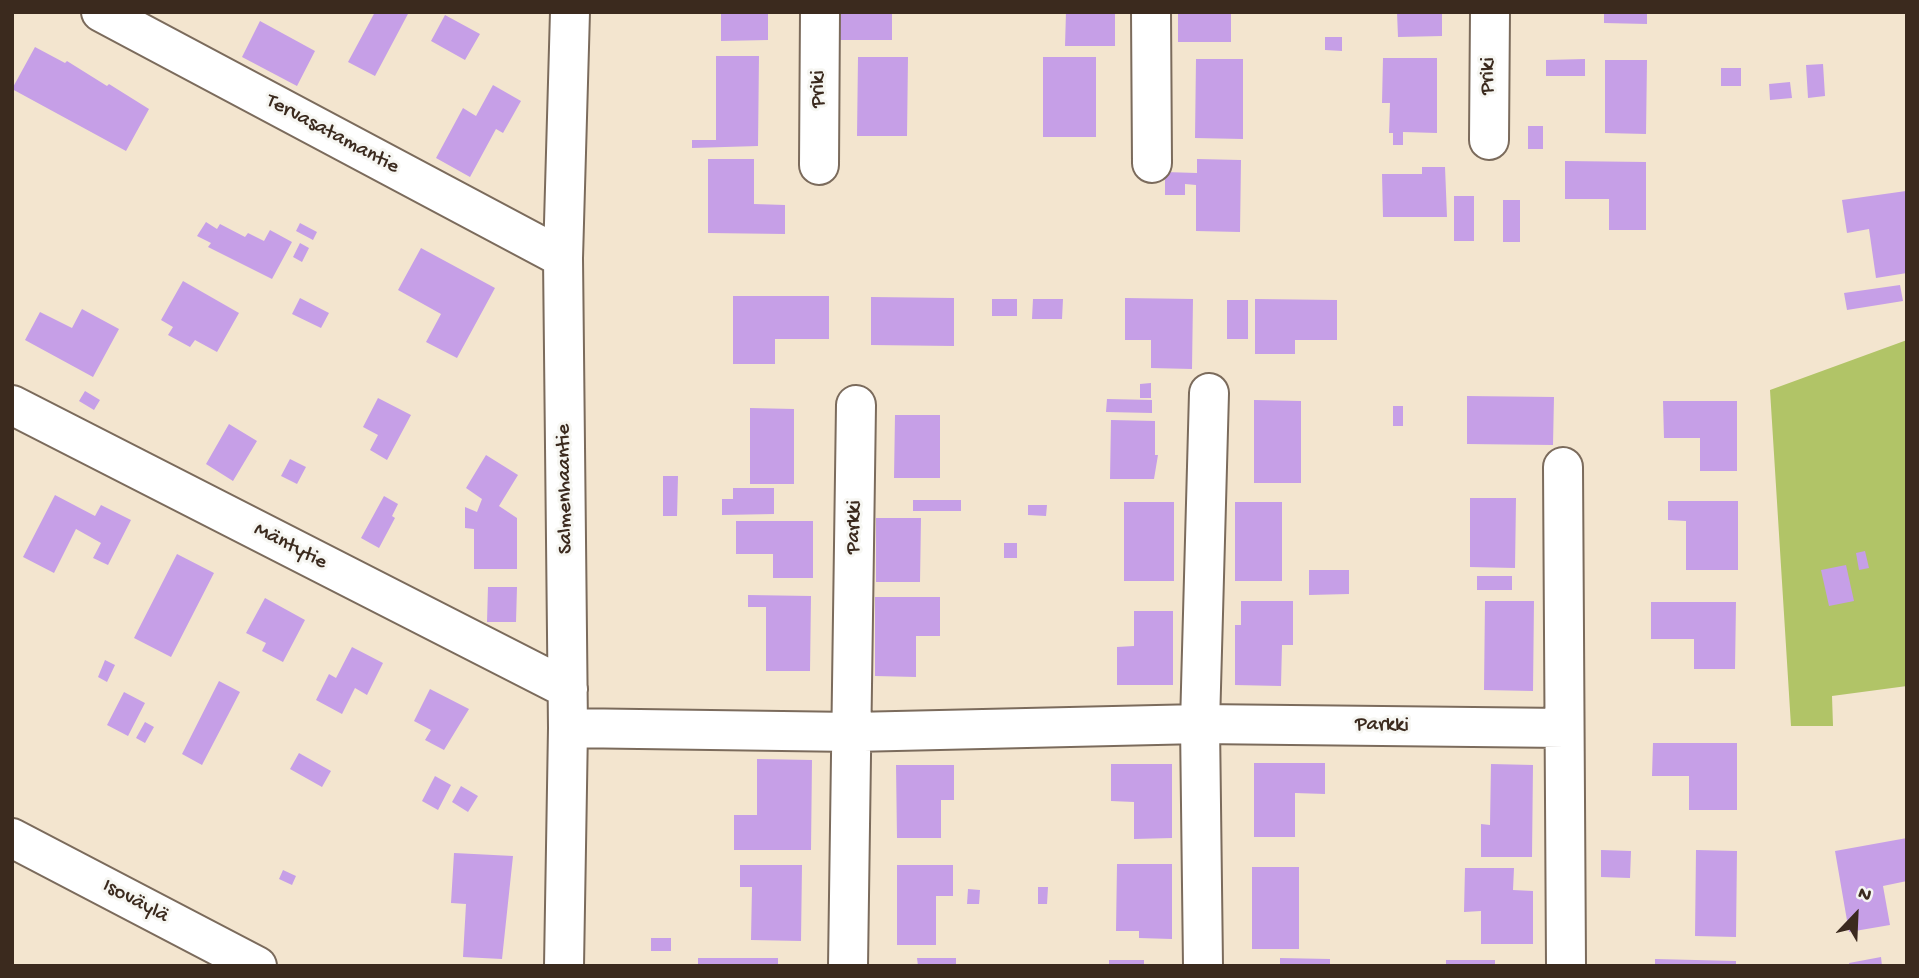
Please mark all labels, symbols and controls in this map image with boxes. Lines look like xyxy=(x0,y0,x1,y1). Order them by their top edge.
street label: Priki xyxy=(1476,57,1502,95)
street label: Priki xyxy=(807,70,833,108)
street label: Tervasatamantie xyxy=(261,89,403,181)
street label: Salmenhaantie xyxy=(552,424,580,554)
street label: Parkki xyxy=(842,500,868,554)
street label: Mäntytie xyxy=(249,518,331,576)
street label: Parkki xyxy=(1355,713,1409,739)
street label: Isoväylä xyxy=(98,874,172,930)
north arrow xyxy=(1821,880,1891,950)
text: N xyxy=(1854,882,1875,908)

